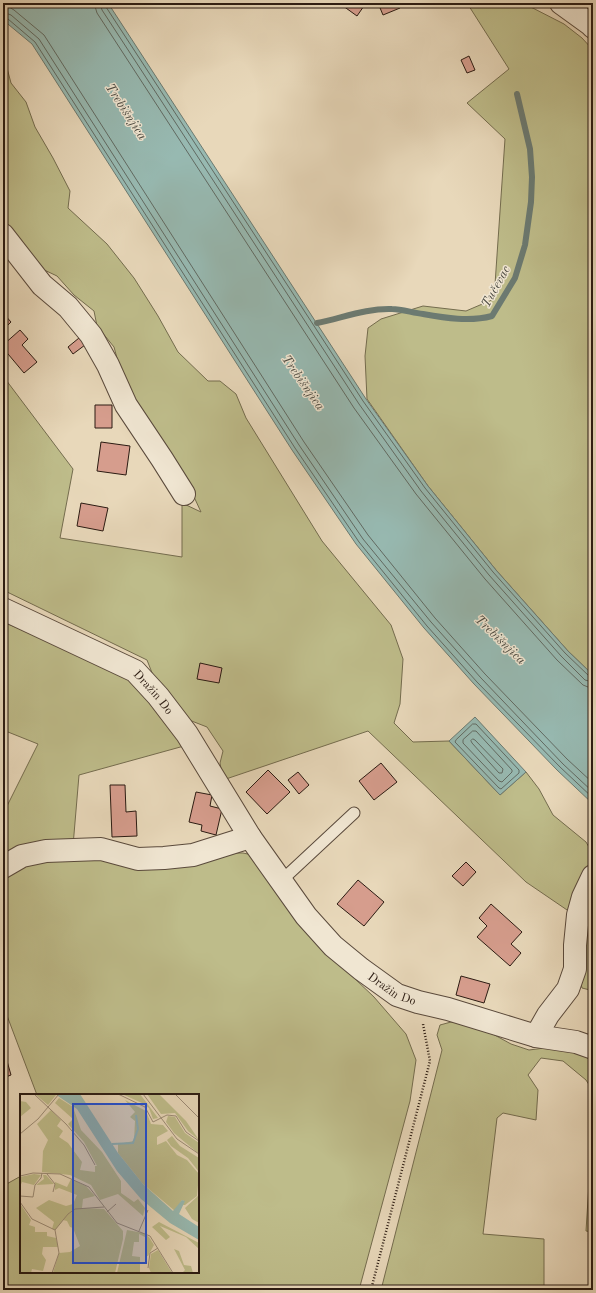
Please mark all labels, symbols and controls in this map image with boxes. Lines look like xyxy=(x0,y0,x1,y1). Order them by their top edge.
water label: Trebišnjica xyxy=(103,81,149,142)
water label: Tučevac xyxy=(480,263,513,310)
water label: Trebišnjica xyxy=(279,353,327,413)
water label: Trebišnjica xyxy=(472,613,528,667)
street label: Dražin Do xyxy=(131,668,175,717)
street label: Dražin Do xyxy=(365,971,417,1008)
inset map xyxy=(20,1094,199,1273)

